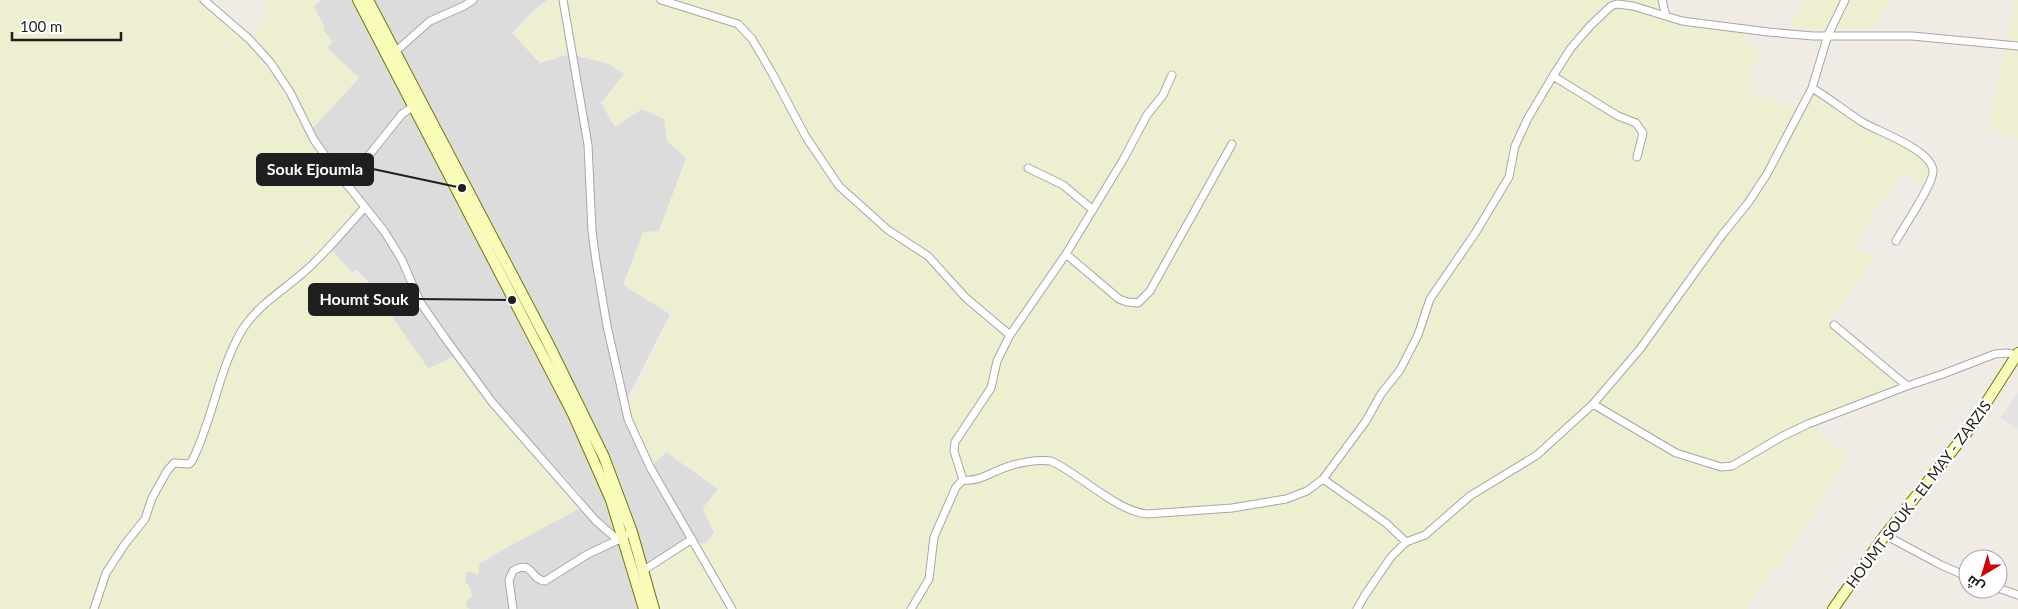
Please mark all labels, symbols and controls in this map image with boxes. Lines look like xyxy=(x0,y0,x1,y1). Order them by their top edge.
scale bar xyxy=(12,10,121,42)
text: 100 m xyxy=(20,17,62,35)
callout: Souk Ejoumla xyxy=(257,154,373,185)
text: Souk Ejoumla xyxy=(267,159,363,178)
callout: Houmt Souk xyxy=(309,284,418,315)
text: Houmt Souk xyxy=(320,289,409,308)
street label: HOUMT SOUK - EL MAY - ZARZIS xyxy=(1842,397,1994,591)
north arrow xyxy=(1958,549,2008,599)
text: ش xyxy=(1962,572,1988,597)

